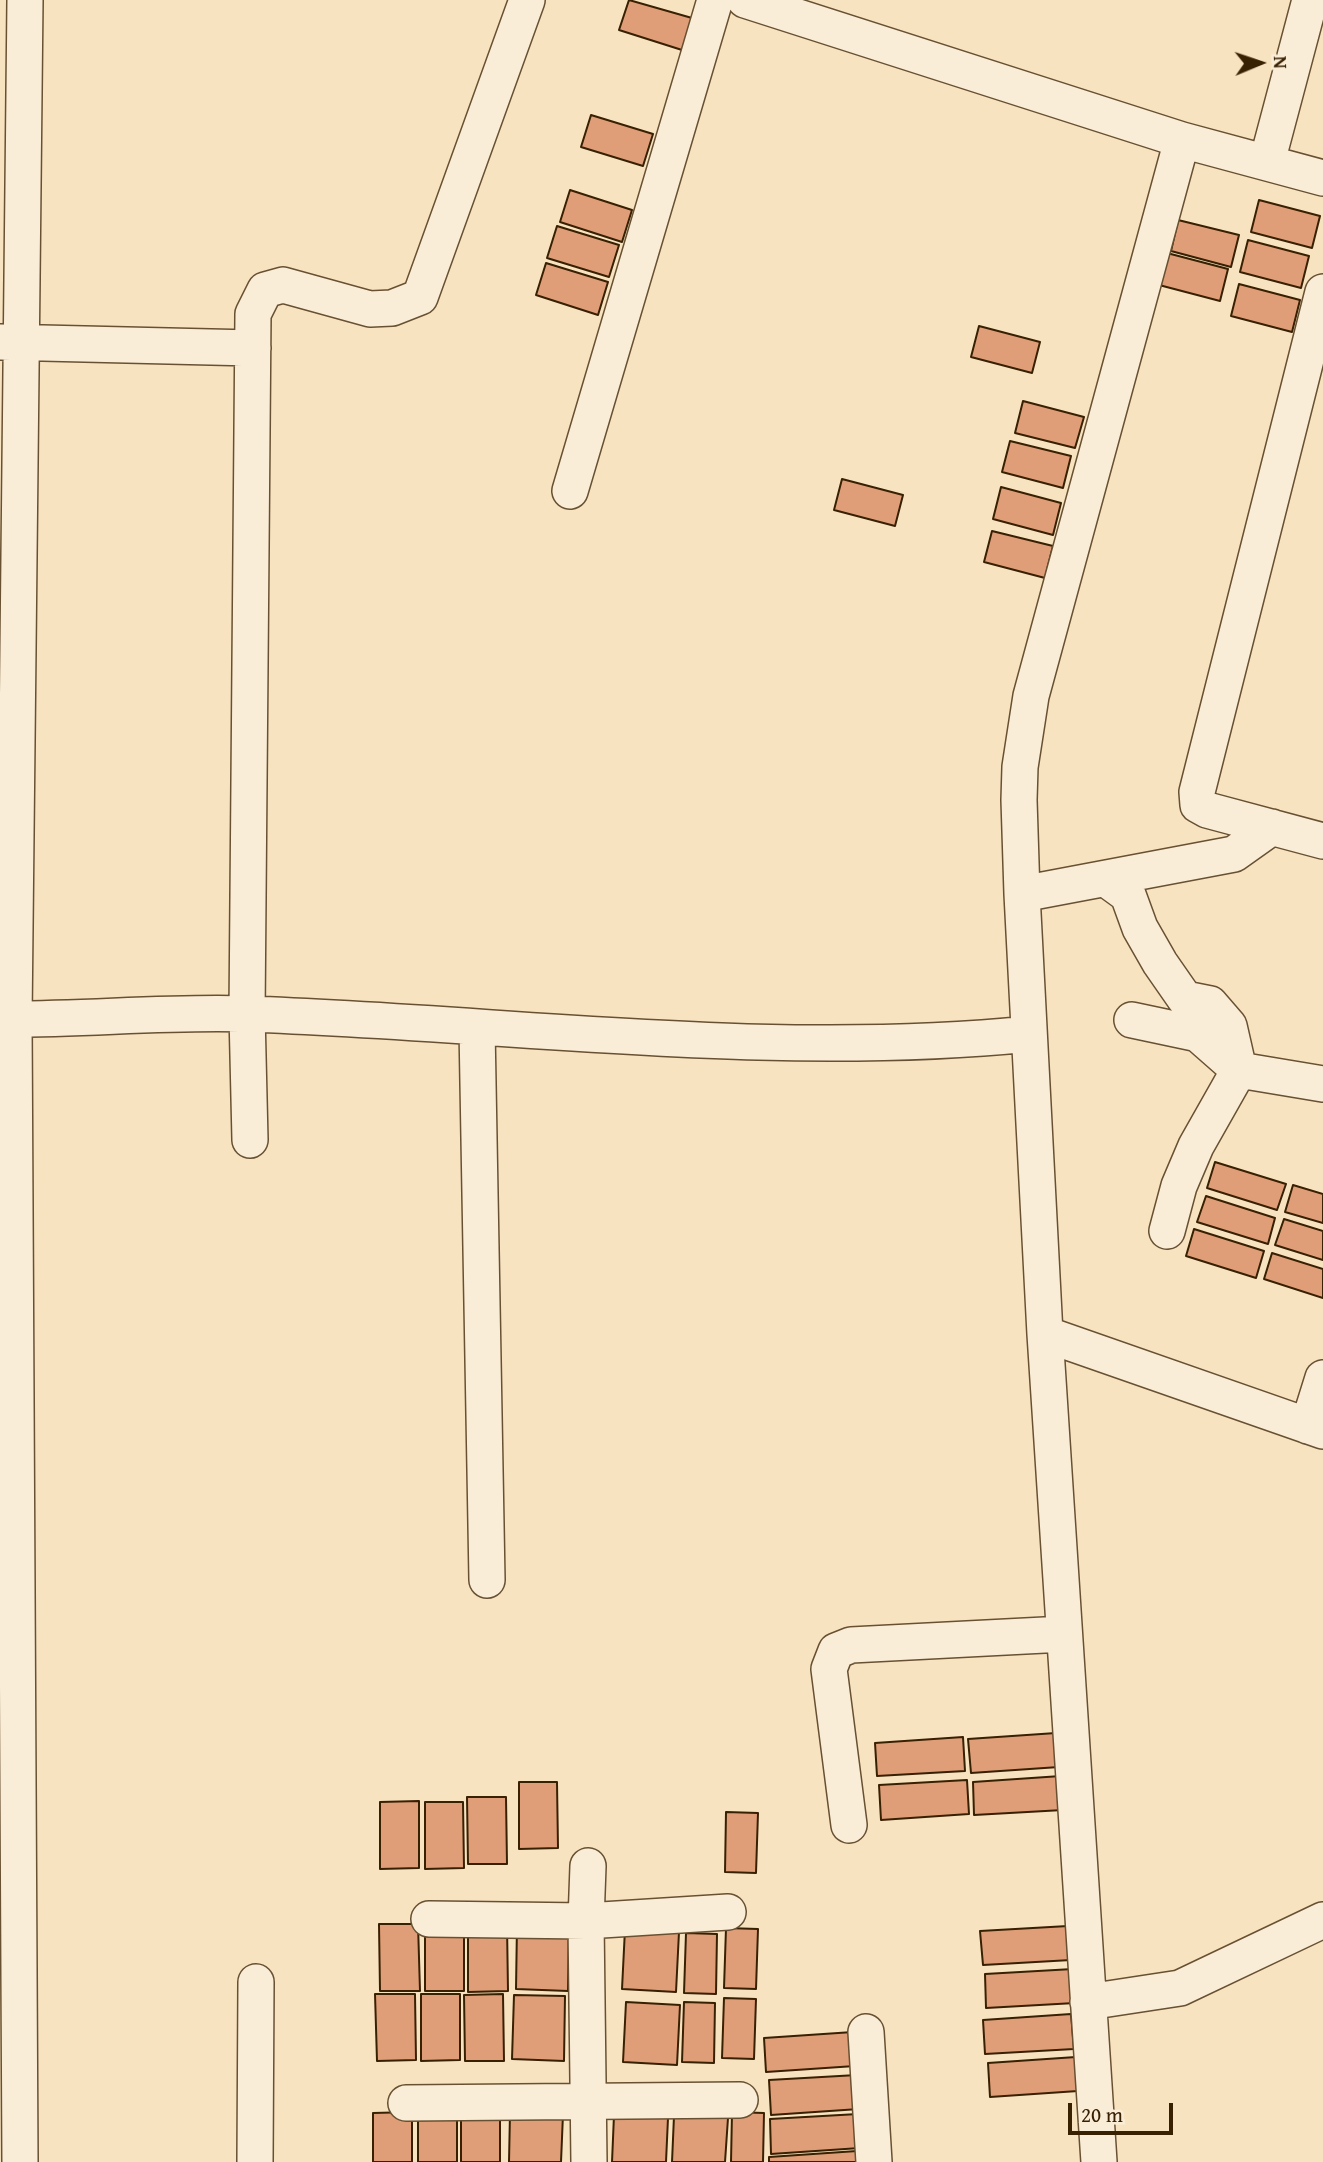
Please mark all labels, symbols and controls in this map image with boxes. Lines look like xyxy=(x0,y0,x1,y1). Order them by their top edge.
north arrow xyxy=(1225,28,1295,98)
text: N xyxy=(1267,55,1295,69)
scale bar xyxy=(1071,2088,1176,2132)
text: 20 m xyxy=(1081,2099,1123,2130)

